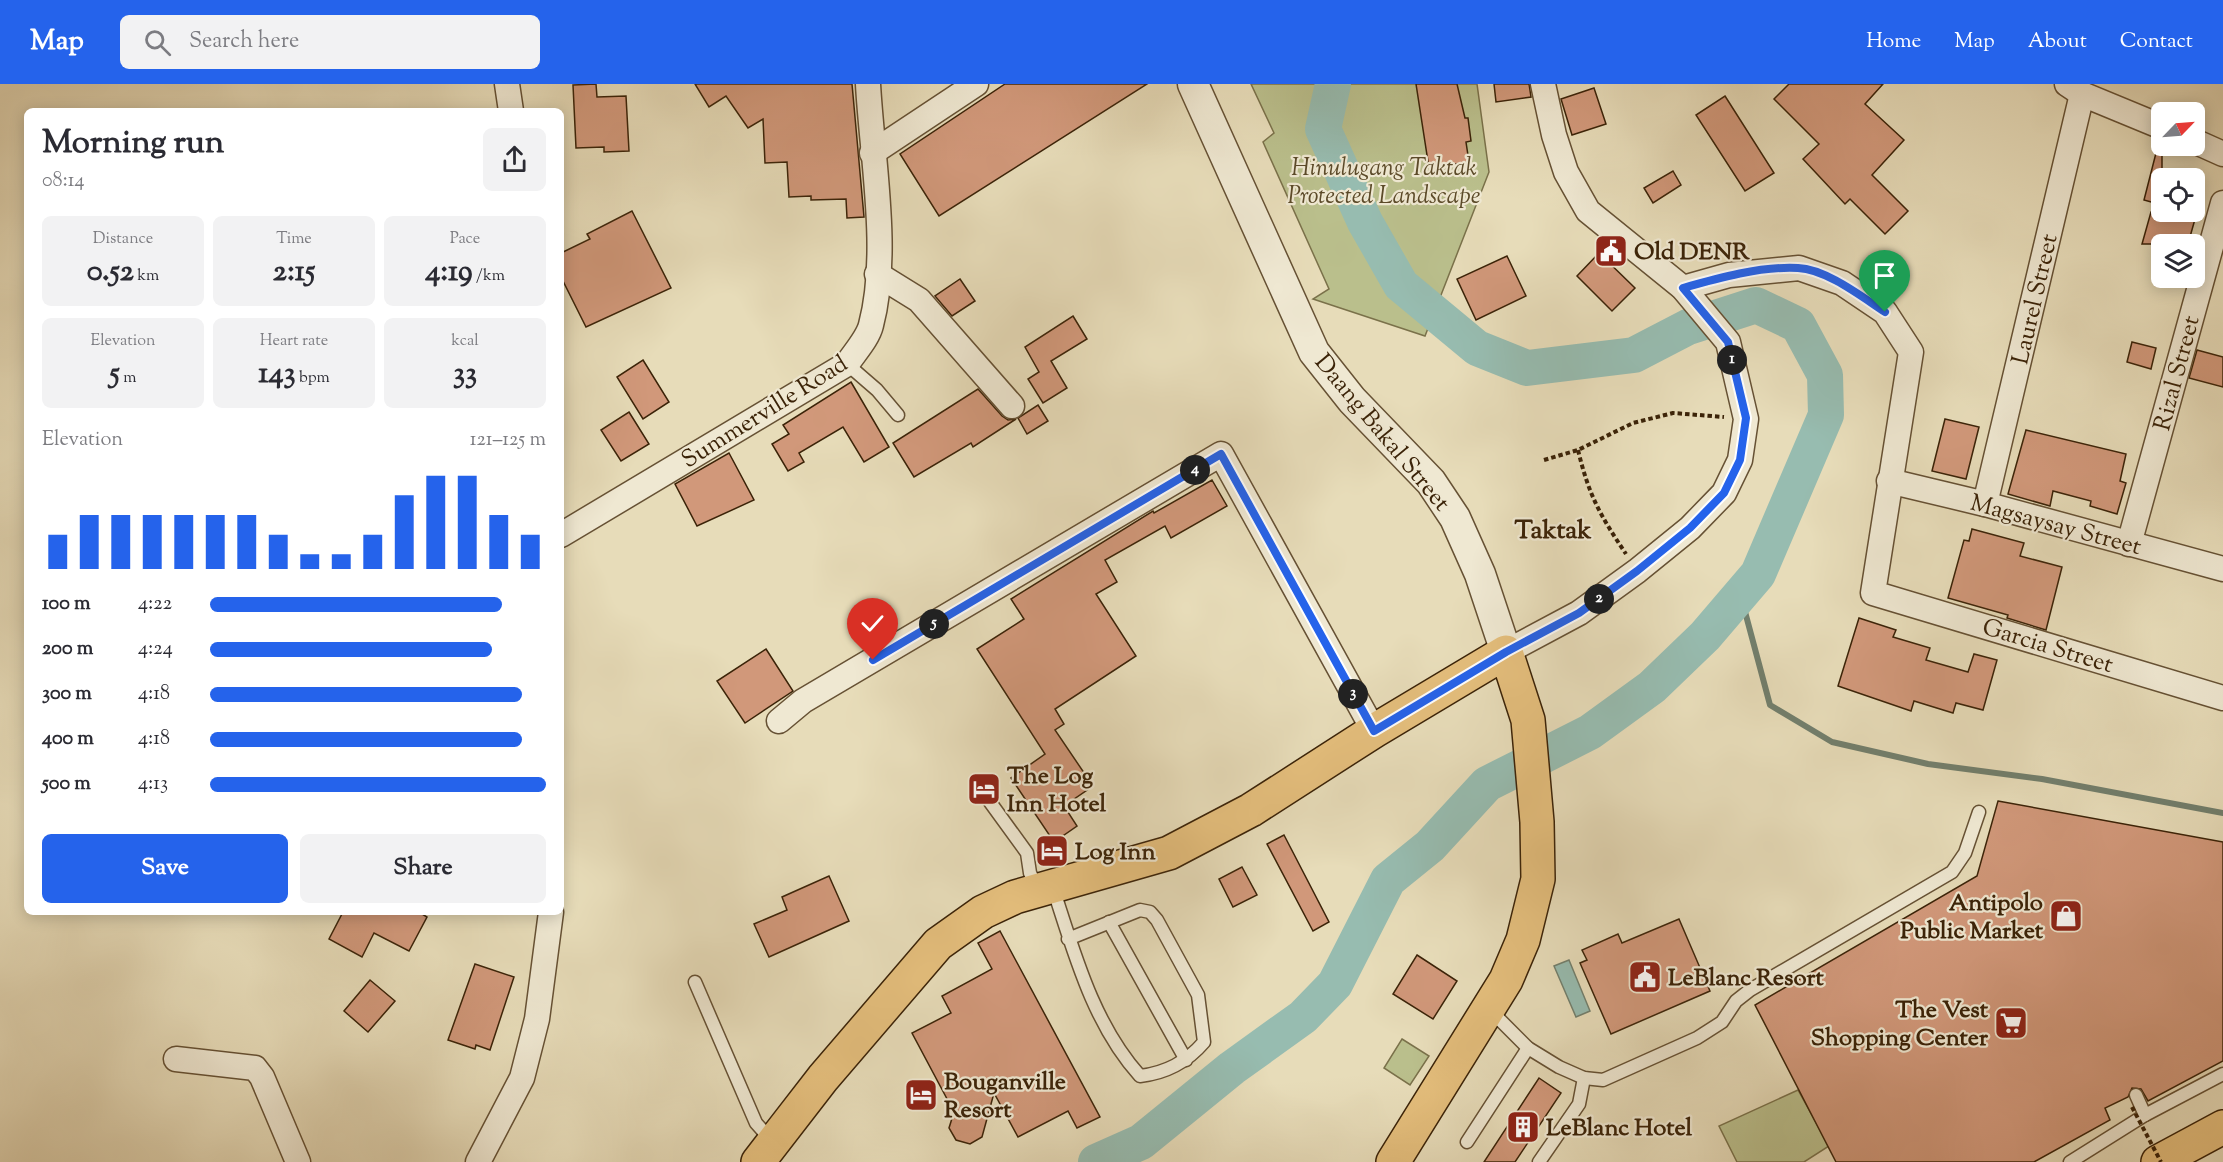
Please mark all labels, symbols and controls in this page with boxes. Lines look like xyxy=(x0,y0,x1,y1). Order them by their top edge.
search box xyxy=(120,15,540,69)
text: Map xyxy=(30,22,84,62)
icon: search xyxy=(141,26,174,59)
text: Search here xyxy=(189,26,299,58)
text: Home xyxy=(1866,27,1921,57)
text: Map xyxy=(1954,27,1995,57)
text: About xyxy=(2028,27,2087,57)
text: Contact xyxy=(2120,27,2193,57)
north arrow xyxy=(2151,102,2205,156)
map controls xyxy=(2151,102,2205,288)
text: Morning run xyxy=(42,120,224,168)
button: share xyxy=(483,128,546,191)
park label: Hinulugang Taktak Protected Landscape xyxy=(1288,152,1480,214)
text: 08:14 xyxy=(42,167,85,196)
button: locate xyxy=(2151,168,2205,222)
text: Distance xyxy=(93,228,153,251)
text: Time xyxy=(276,228,312,251)
text: Pace xyxy=(450,228,480,251)
street label: Laurel Street xyxy=(2004,231,2067,368)
public building icon: Old DENR xyxy=(1593,233,1629,269)
button: layers xyxy=(2151,234,2205,288)
place label: Old DENR xyxy=(1634,236,1750,270)
pin xyxy=(1859,250,1910,312)
text: 0.52 xyxy=(87,251,134,294)
text: 2:15 xyxy=(273,251,315,294)
text: 4:19 xyxy=(425,251,473,294)
icon: arrive xyxy=(1868,259,1901,292)
text: km xyxy=(134,265,159,288)
text: /km xyxy=(473,265,505,288)
street label: Rizal Street xyxy=(2146,312,2210,435)
text: Elevation xyxy=(91,330,155,353)
text: Heart rate xyxy=(260,330,328,353)
text: kcal xyxy=(451,330,479,353)
pin: 1 xyxy=(1717,345,1747,375)
street label: Daang Bakal Street xyxy=(1305,347,1457,519)
street label: Summerville Road xyxy=(675,348,855,478)
text: 1 xyxy=(1729,348,1735,371)
text: 5 xyxy=(110,353,120,396)
text: 143 xyxy=(258,353,296,396)
text: 33 xyxy=(453,353,477,396)
text: m xyxy=(120,367,136,390)
text: bpm xyxy=(296,367,330,390)
text: Elevation xyxy=(42,426,123,455)
text: 121–125 m xyxy=(470,426,546,455)
pin: 4 xyxy=(1180,455,1210,485)
text: 4 xyxy=(1191,458,1199,481)
street label: Magsaysay Street xyxy=(1966,487,2145,565)
district label: Taktak xyxy=(1515,513,1592,550)
pin: 2 xyxy=(1584,584,1614,614)
text: 2 xyxy=(1595,587,1603,610)
text: 100 m xyxy=(42,590,91,619)
text: 4:22 xyxy=(138,590,172,619)
pin xyxy=(847,598,898,660)
icon: check xyxy=(856,607,889,640)
pin: 5 xyxy=(919,609,949,639)
street label: Garcia Street xyxy=(1978,611,2117,683)
text: 5 xyxy=(931,612,937,635)
text: 200 m xyxy=(42,635,93,664)
text: 4:24 xyxy=(138,635,173,664)
pin: 3 xyxy=(1338,679,1368,709)
text: 300 m xyxy=(42,680,92,709)
text: 4:18 xyxy=(138,680,170,709)
text: 3 xyxy=(1350,682,1356,705)
text: 400 m xyxy=(42,725,94,754)
text: 4:18 xyxy=(138,725,170,754)
place label: The Log Inn Hotel xyxy=(1007,760,1107,822)
text: 500 m xyxy=(42,770,91,799)
text: 4:13 xyxy=(138,770,168,799)
hotel icon: The Log Inn Hotel xyxy=(966,771,1002,807)
hotel icon: Log Inn xyxy=(1034,833,1070,869)
button: Save xyxy=(42,834,288,903)
button: Share xyxy=(300,834,546,903)
place label: Log Inn xyxy=(1075,836,1156,870)
place label: Antipolo Public Market xyxy=(1900,887,2044,949)
shop icon: Antipolo Public Market xyxy=(2048,898,2084,934)
public building icon: LeBlanc Resort xyxy=(1627,959,1663,995)
place label: LeBlanc Resort xyxy=(1668,962,1825,996)
place label: The Vest Shopping Center xyxy=(1811,994,1989,1056)
supermarket icon: The Vest Shopping Center xyxy=(1993,1005,2029,1041)
place label: Bouganville Resort xyxy=(944,1066,1066,1128)
hotel icon: Bouganville Resort xyxy=(903,1077,939,1113)
building icon: LeBlanc Hotel xyxy=(1505,1109,1541,1145)
place label: LeBlanc Hotel xyxy=(1546,1112,1693,1146)

